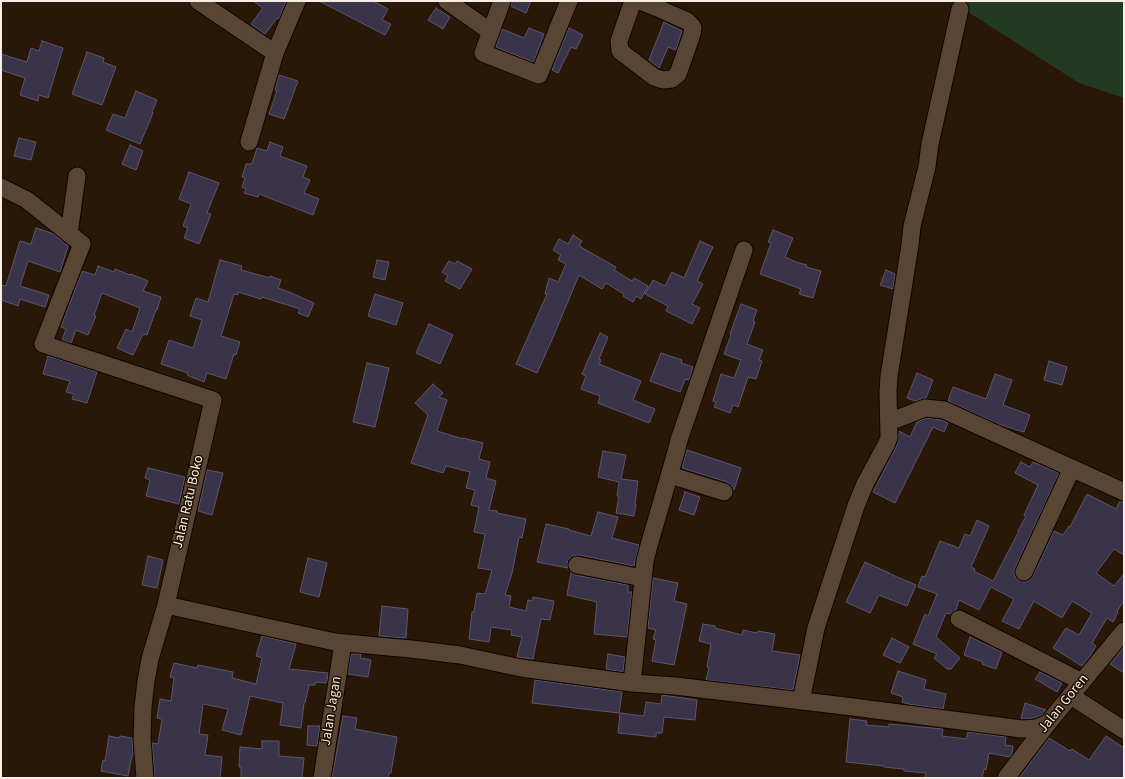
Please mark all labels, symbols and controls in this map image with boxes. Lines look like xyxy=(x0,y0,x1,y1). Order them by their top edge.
street label: Jalan Ratu Boko xyxy=(170,454,208,550)
street label: Jalan Goren xyxy=(1035,671,1093,737)
street label: Jalan Jagan xyxy=(318,675,346,747)

